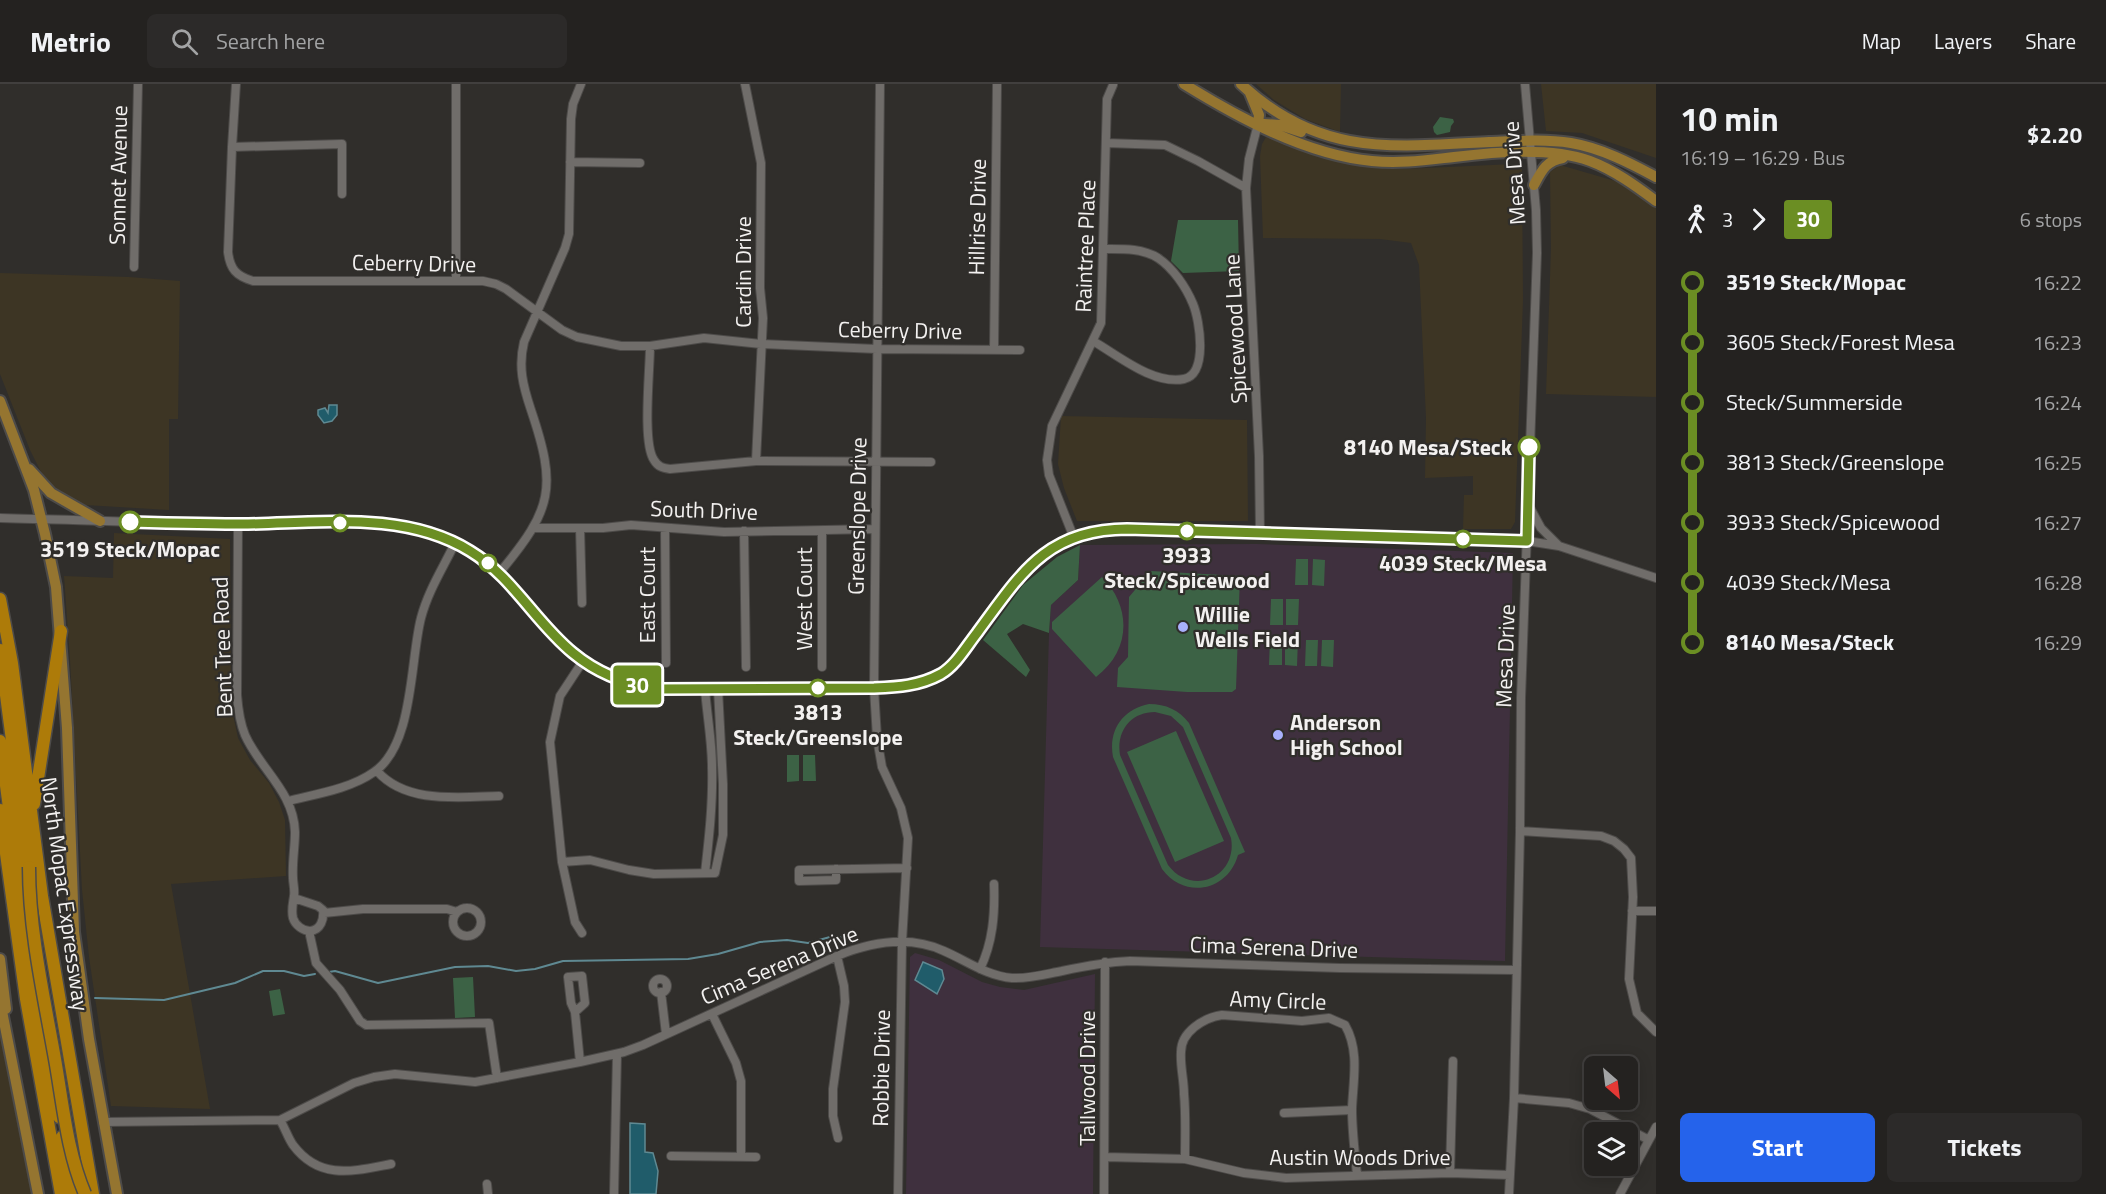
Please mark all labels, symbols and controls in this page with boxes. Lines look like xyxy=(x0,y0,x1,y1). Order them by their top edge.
search box xyxy=(147,14,567,68)
text: Metrio xyxy=(30,20,111,63)
text: Search here xyxy=(216,24,325,58)
icon: search xyxy=(168,25,201,58)
text: Map xyxy=(1862,25,1901,57)
text: Layers xyxy=(1934,25,1992,57)
text: Share xyxy=(2025,25,2076,57)
text: 10 min xyxy=(1680,94,1779,144)
street label: Sonnet Avenue xyxy=(100,105,136,245)
text: $2.20 xyxy=(2027,118,2082,152)
street label: Mesa Drive xyxy=(1493,120,1535,226)
text: 16:19 – 16:29 · Bus xyxy=(1680,142,1845,173)
street label: Hillrise Drive xyxy=(959,158,995,276)
street label: Raintree Place xyxy=(1066,179,1104,313)
icon: walk xyxy=(1680,203,1713,236)
icon: forward xyxy=(1742,203,1775,236)
text: 30 xyxy=(1796,203,1820,235)
text: 3 xyxy=(1722,204,1733,235)
text: 6 stops xyxy=(2020,204,2082,235)
street label: Cardin Drive xyxy=(726,216,760,328)
street label: Ceberry Drive xyxy=(352,245,476,281)
street label: Spicewood Lane xyxy=(1214,253,1256,405)
text: 3519 Steck/Mopac xyxy=(1726,265,1906,299)
text: 16:22 xyxy=(2033,267,2082,298)
street label: Ceberry Drive xyxy=(838,312,962,348)
text: 3605 Steck/Forest Mesa xyxy=(1726,325,1955,359)
text: 16:23 xyxy=(2033,327,2082,358)
text: Steck/Summerside xyxy=(1726,385,1903,419)
text: 16:24 xyxy=(2033,387,2082,418)
place label: 8140 Mesa/Steck xyxy=(1344,430,1513,464)
marker: 8140 Mesa/Steck xyxy=(1518,436,1540,458)
street label: Greenslope Drive xyxy=(839,437,875,595)
text: 3813 Steck/Greenslope xyxy=(1726,445,1944,479)
text: 16:25 xyxy=(2033,447,2082,478)
street label: South Drive xyxy=(650,491,758,529)
text: 3933 Steck/Spicewood xyxy=(1726,505,1940,539)
text: 16:27 xyxy=(2033,507,2082,538)
marker: 3519 Steck/Mopac xyxy=(119,511,141,533)
unlabelled marker xyxy=(331,514,349,532)
marker: 3933 Steck/Spicewood xyxy=(1178,522,1196,540)
marker: 4039 Steck/Mesa xyxy=(1454,530,1472,548)
place label: 3519 Steck/Mopac xyxy=(40,532,220,566)
place label: 3933 Steck/Spicewood xyxy=(1104,538,1270,597)
place label: 4039 Steck/Mesa xyxy=(1379,546,1547,580)
street label: East Court xyxy=(630,547,664,643)
street label: West Court xyxy=(787,547,821,651)
unlabelled marker xyxy=(479,554,497,572)
text: 4039 Steck/Mesa xyxy=(1726,565,1891,599)
text: 16:28 xyxy=(2033,567,2082,598)
street label: Bent Tree Road xyxy=(203,576,241,718)
place label: Willie Wells Field xyxy=(1195,597,1300,656)
street label: Mesa Drive xyxy=(1486,604,1524,708)
marker: Willie Wells Field xyxy=(1176,620,1190,634)
text: 8140 Mesa/Steck xyxy=(1726,625,1894,659)
text: 16:29 xyxy=(2033,627,2082,658)
line badge: 30 xyxy=(610,666,664,704)
text: 30 xyxy=(625,669,649,701)
marker: 3813 Steck/Greenslope xyxy=(809,679,827,697)
place label: 3813 Steck/Greenslope xyxy=(733,695,903,754)
place label: Anderson High School xyxy=(1290,705,1403,764)
marker: Anderson High School xyxy=(1271,728,1285,742)
street label: North Mopac Expressway xyxy=(32,775,98,1014)
street label: Cima Serena Drive xyxy=(695,916,863,1014)
street label: Cima Serena Drive xyxy=(1189,927,1359,967)
street label: Amy Circle xyxy=(1229,981,1327,1019)
street label: Robbie Drive xyxy=(863,1009,899,1127)
street label: Tallwood Drive xyxy=(1070,1010,1104,1146)
north arrow xyxy=(1584,1056,1638,1110)
map controls xyxy=(1584,1056,1638,1176)
button: Start xyxy=(1680,1113,1875,1182)
button: Tickets xyxy=(1887,1113,2082,1182)
button: layers xyxy=(1584,1122,1638,1176)
street label: Austin Woods Drive xyxy=(1269,1140,1451,1174)

